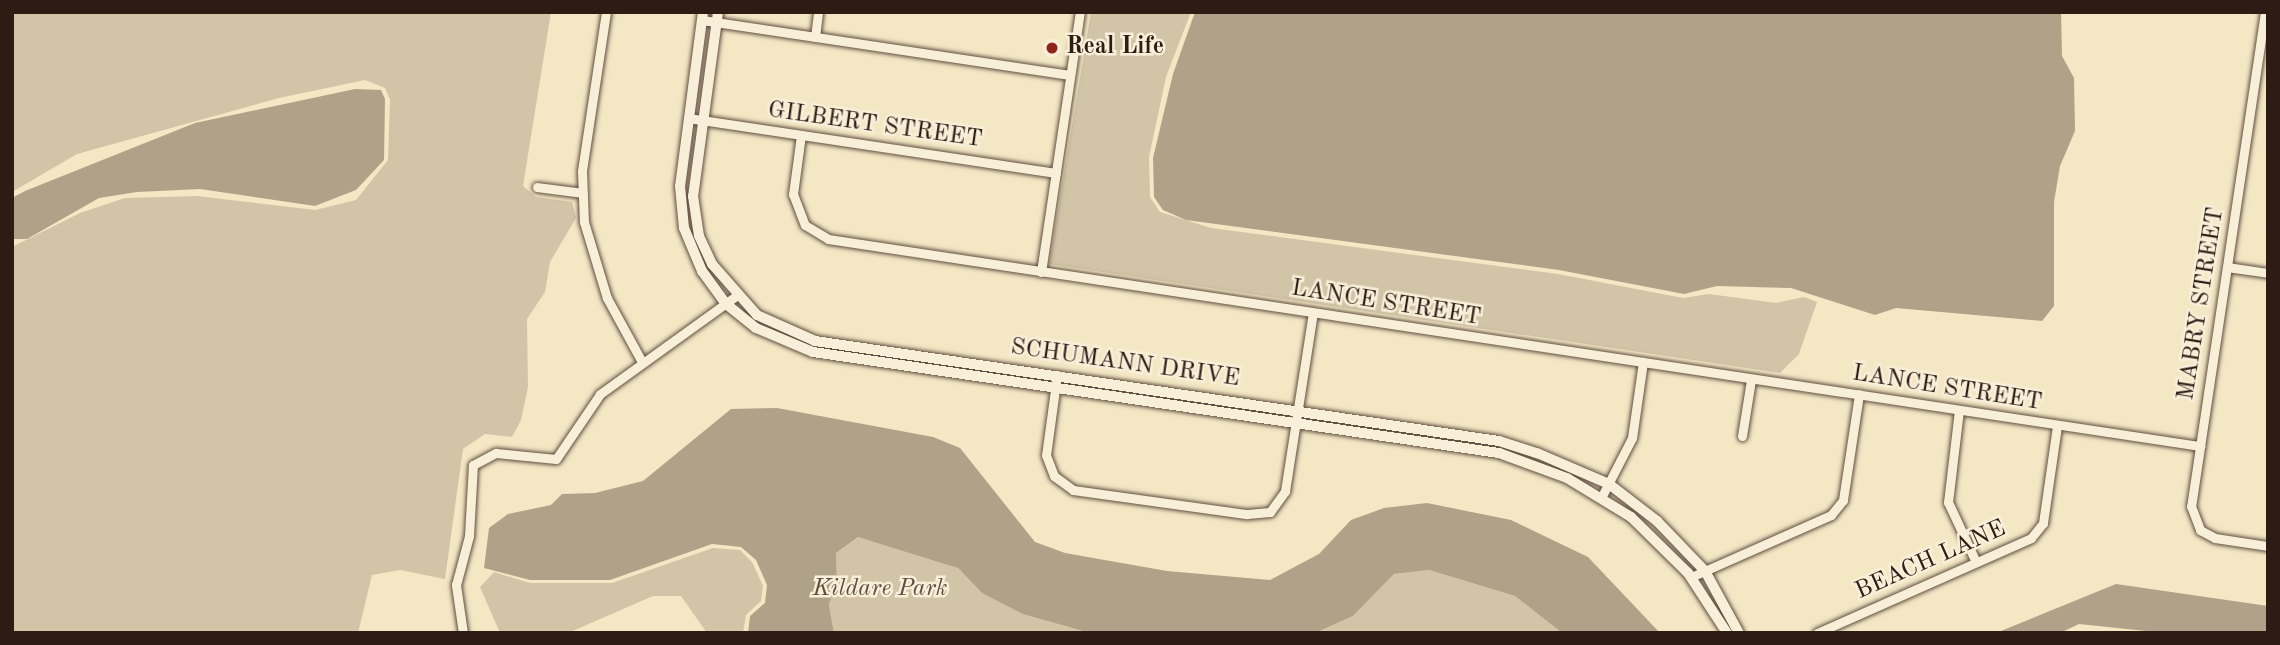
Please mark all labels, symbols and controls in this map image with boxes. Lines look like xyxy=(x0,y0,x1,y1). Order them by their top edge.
place label: Real Life xyxy=(1066,34,1164,62)
marker: Real Life xyxy=(1044,40,1060,56)
street label: GILBERT STREET xyxy=(766,97,984,155)
street label: MABRY STREET xyxy=(2173,206,2231,402)
street label: LANCE STREET xyxy=(1289,275,1483,333)
street label: SCHUMANN DRIVE xyxy=(1009,334,1241,394)
street label: LANCE STREET xyxy=(1850,360,2044,418)
street label: BEACH LANE xyxy=(1851,515,2011,607)
park label: Kildare Park xyxy=(812,576,948,604)

